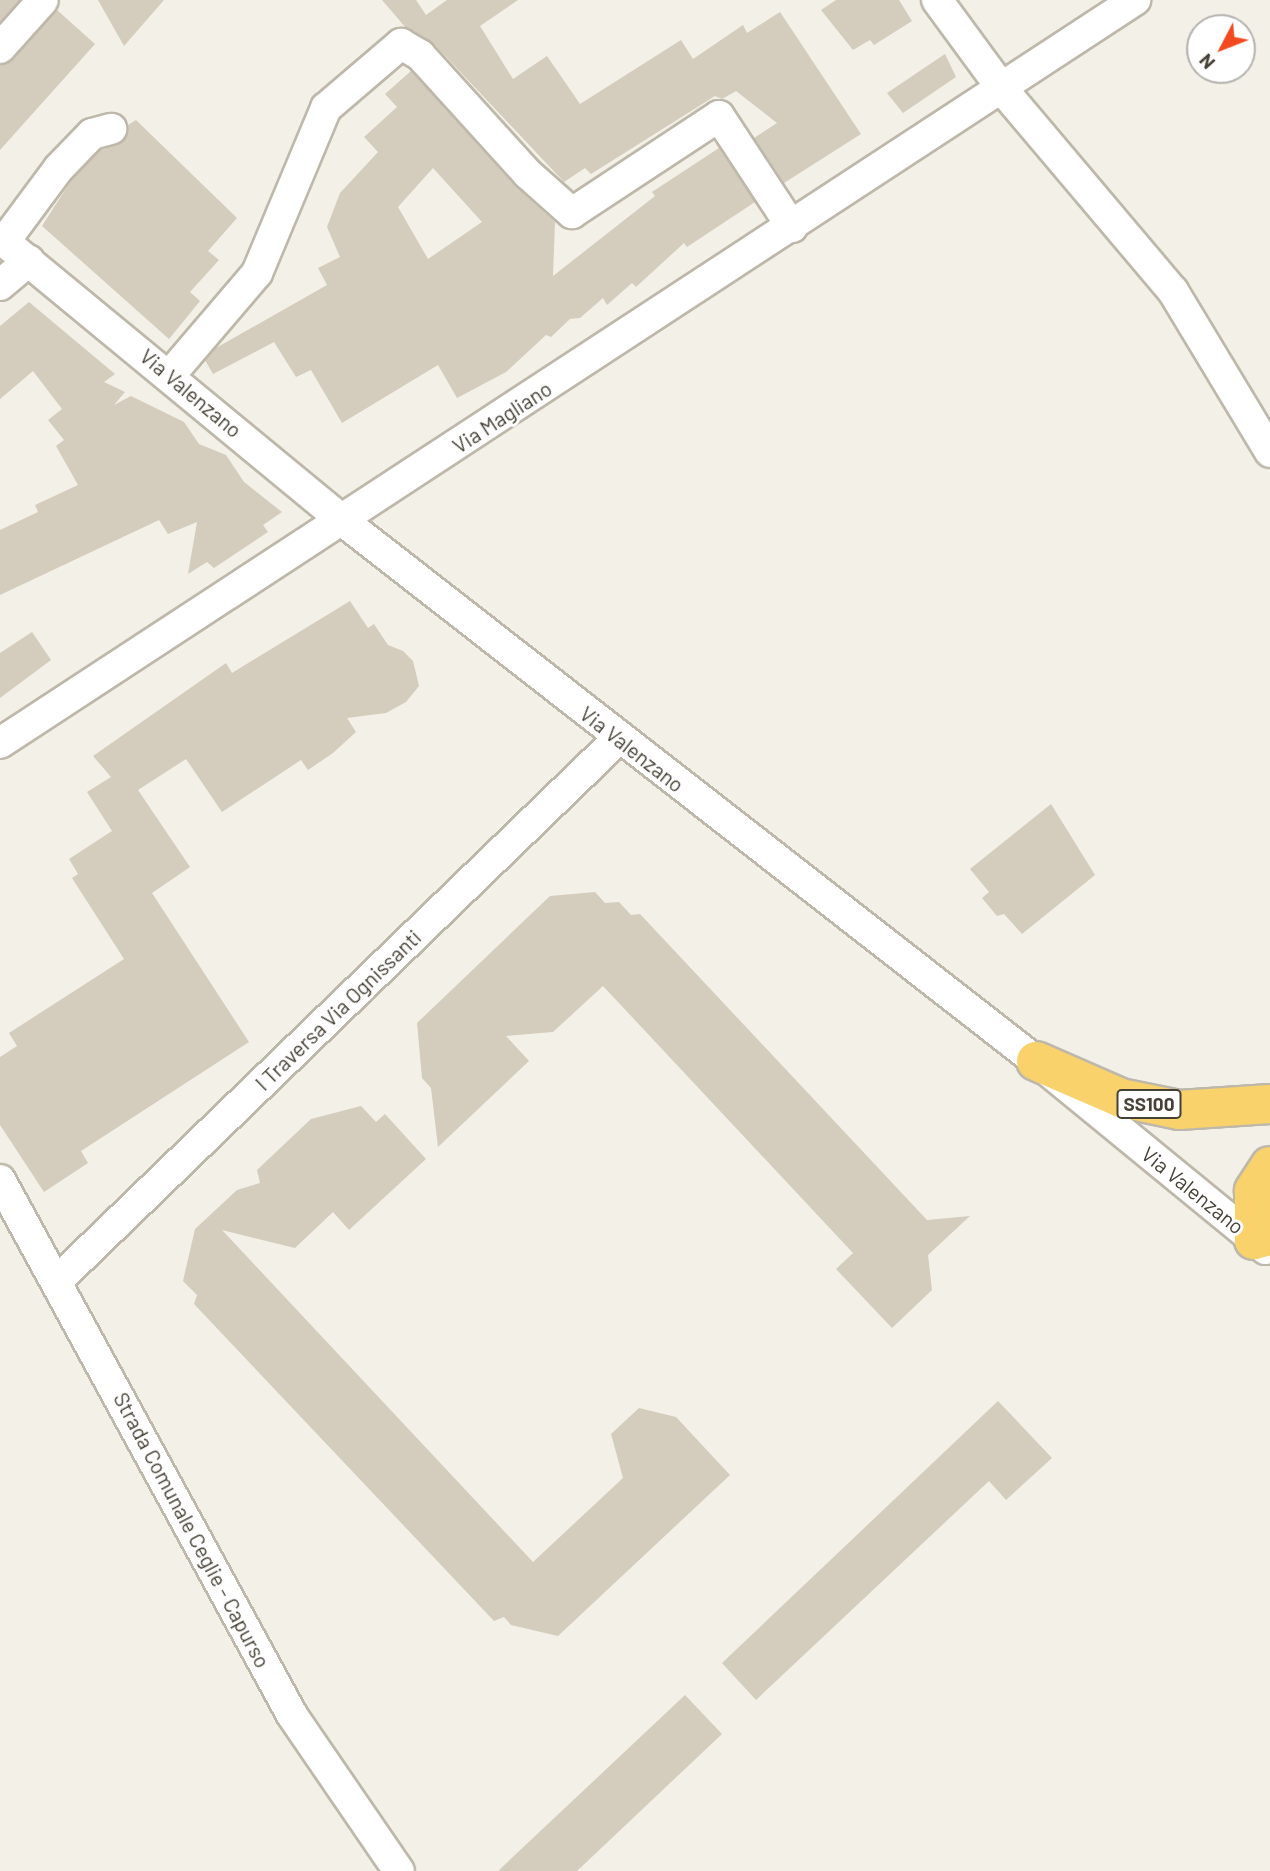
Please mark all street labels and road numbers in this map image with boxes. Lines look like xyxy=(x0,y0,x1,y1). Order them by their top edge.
street label: Via Valenzano xyxy=(135,343,247,443)
street label: Via Magliano xyxy=(448,376,556,458)
street label: Via Valenzano xyxy=(575,701,689,797)
street label: I Traversa Via Ognissanti xyxy=(250,924,426,1096)
road number: SS100 xyxy=(1116,1088,1182,1120)
street label: Via Valenzano xyxy=(1137,1141,1249,1239)
street label: Strada Comunale Ceglie - Capurso xyxy=(109,1388,275,1672)

